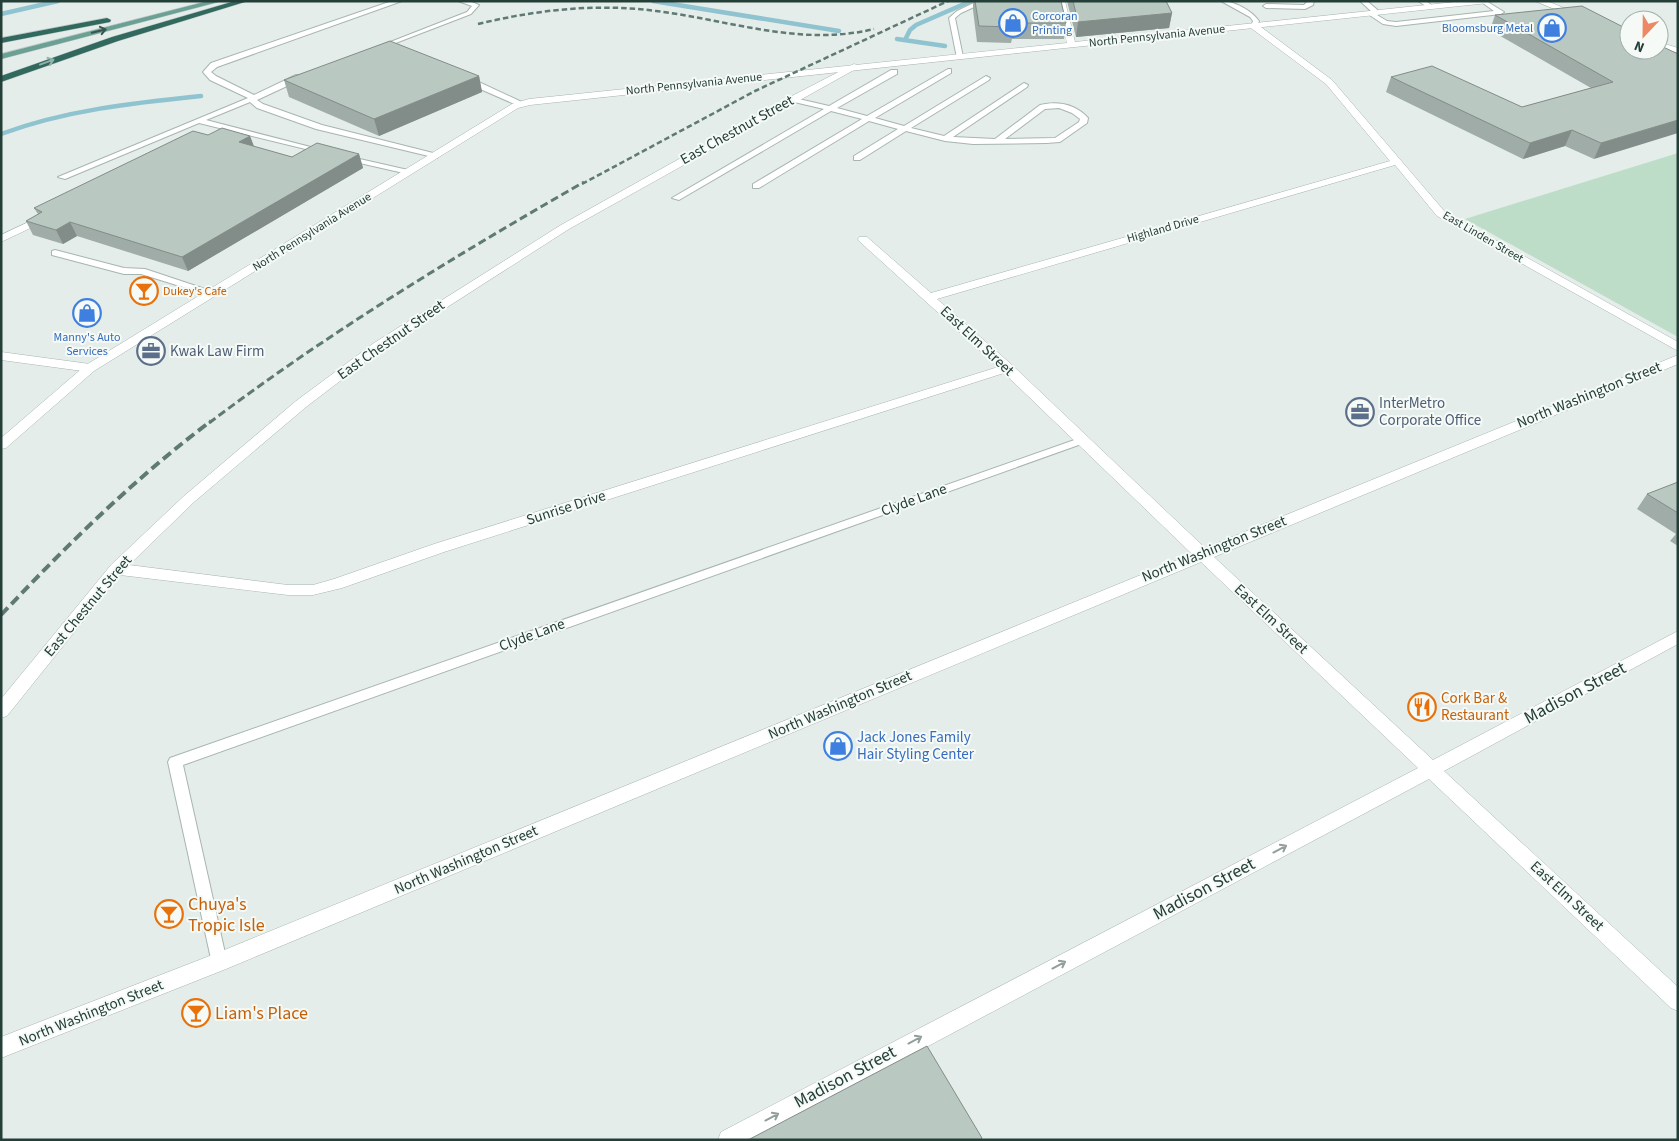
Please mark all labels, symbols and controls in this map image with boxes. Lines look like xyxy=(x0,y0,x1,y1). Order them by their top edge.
shop icon: Corcoran Printing xyxy=(998,8,1028,38)
place label: Corcoran Printing xyxy=(1032,8,1078,39)
north arrow xyxy=(1619,10,1669,60)
shop icon: Bloomsburg Metal xyxy=(1537,13,1567,43)
street label: North Pennsylvania Avenue xyxy=(1088,20,1226,52)
place label: Bloomsburg Metal xyxy=(1442,20,1533,37)
one-way arrow xyxy=(91,26,107,35)
text: N xyxy=(1631,35,1648,57)
one-way arrow xyxy=(39,57,54,66)
street label: North Pennsylvania Avenue xyxy=(625,68,763,100)
street label: East Chestnut Street xyxy=(676,90,798,170)
street label: North Pennsylvania Avenue xyxy=(249,188,375,276)
street label: East Linden Street xyxy=(1440,207,1526,267)
street label: Highland Drive xyxy=(1125,211,1201,247)
bar icon: Dukey's Cafe xyxy=(129,276,159,306)
place label: Dukey's Cafe xyxy=(163,283,227,300)
street label: East Chestnut Street xyxy=(333,295,449,385)
shop icon: Manny's Auto Services xyxy=(72,298,102,328)
street label: East Elm Street xyxy=(935,301,1019,381)
place label: Manny's Auto Services xyxy=(53,329,121,360)
office icon: Kwak Law Firm xyxy=(136,336,166,366)
place label: Kwak Law Firm xyxy=(170,341,264,362)
street label: North Washington Street xyxy=(1514,356,1664,434)
place label: InterMetro Corporate Office xyxy=(1379,393,1481,431)
office icon: InterMetro Corporate Office xyxy=(1345,397,1375,427)
street label: Clyde Lane xyxy=(878,478,950,522)
street label: Sunrise Drive xyxy=(524,485,608,531)
street label: North Washington Street xyxy=(1139,510,1289,588)
street label: East Chestnut Street xyxy=(39,551,137,661)
street label: East Elm Street xyxy=(1229,579,1313,659)
street label: Clyde Lane xyxy=(496,613,568,657)
street label: Madison Street xyxy=(1520,656,1630,730)
street label: North Washington Street xyxy=(765,665,915,745)
place label: Cork Bar & Restaurant xyxy=(1441,688,1509,726)
restaurant icon: Cork Bar & Restaurant xyxy=(1407,692,1437,722)
place label: Jack Jones Family Hair Styling Center xyxy=(857,727,975,765)
shop icon: Jack Jones Family Hair Styling Center xyxy=(823,731,853,761)
street label: North Washington Street xyxy=(391,820,541,900)
one-way arrow xyxy=(1273,844,1288,854)
street label: Madison Street xyxy=(1149,852,1259,926)
street label: East Elm Street xyxy=(1525,856,1609,936)
place label: Chuya's Tropic Isle xyxy=(188,892,265,938)
bar icon: Chuya's Tropic Isle xyxy=(154,899,184,929)
one-way arrow xyxy=(1051,960,1066,969)
street label: North Washington Street xyxy=(16,974,166,1052)
bar icon: Liam's Place xyxy=(181,998,211,1028)
place label: Liam's Place xyxy=(215,1001,308,1026)
one-way arrow xyxy=(907,1035,922,1044)
street label: Madison Street xyxy=(790,1040,900,1114)
one-way arrow xyxy=(764,1111,778,1121)

